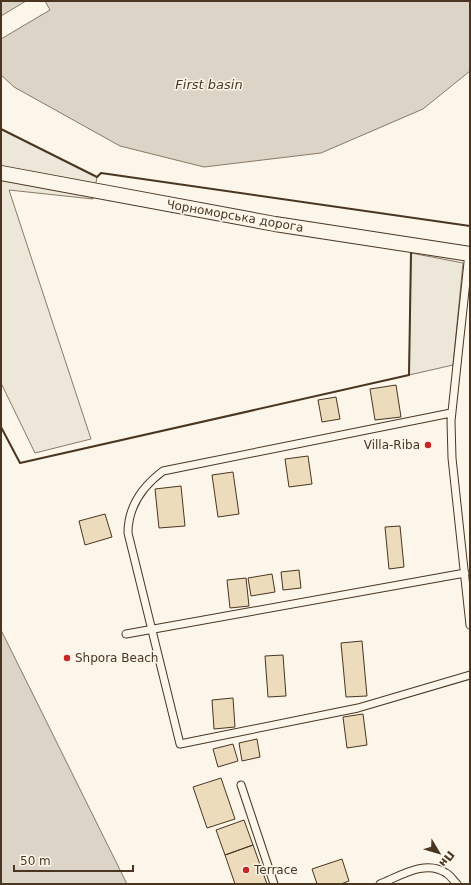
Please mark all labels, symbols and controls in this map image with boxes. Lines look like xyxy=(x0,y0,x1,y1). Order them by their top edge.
water label: First basin xyxy=(175,77,243,92)
street label: Чорноморська дорога xyxy=(165,197,305,235)
place label: Villa-Riba xyxy=(364,438,420,452)
marker: Villa-Riba xyxy=(423,440,433,450)
place label: Shpora Beach xyxy=(75,651,158,665)
marker: Shpora Beach xyxy=(62,653,72,663)
north arrow xyxy=(419,833,459,873)
scale bar xyxy=(14,847,133,873)
text: Пн xyxy=(436,848,457,869)
text: 50 m xyxy=(20,854,51,868)
place label: Terrace xyxy=(253,863,298,877)
marker: Terrace xyxy=(241,865,251,875)

